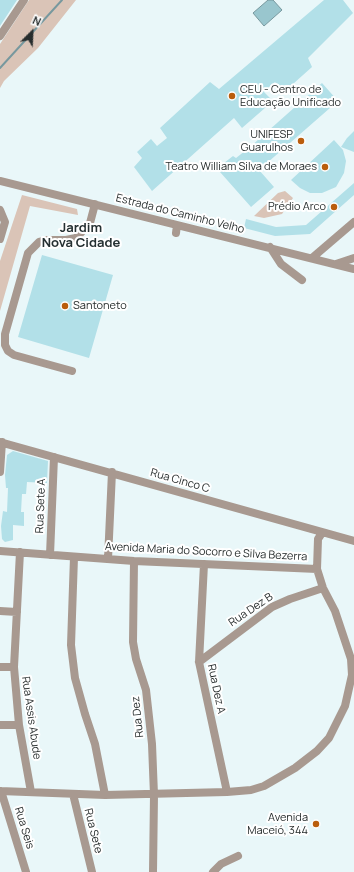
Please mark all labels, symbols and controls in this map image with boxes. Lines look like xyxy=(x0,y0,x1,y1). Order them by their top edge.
north arrow xyxy=(12,12,52,52)
text: N xyxy=(30,12,44,29)
place label: CEU - Centro de Educação Unificado xyxy=(240,83,341,109)
marker: CEU - Centro de Educação Unificado xyxy=(227,91,237,101)
place label: UNIFESP Guarulhos xyxy=(241,128,293,154)
marker: UNIFESP Guarulhos xyxy=(296,136,306,146)
place label: Teatro William Silva de Moraes xyxy=(165,160,317,174)
marker: Teatro William Silva de Moraes xyxy=(320,162,330,172)
street label: Estrada do Caminho Velho xyxy=(114,192,246,236)
place label: Prédio Arco xyxy=(268,200,326,214)
marker: Prédio Arco xyxy=(329,202,339,212)
district label: Jardim Nova Cidade xyxy=(42,220,120,251)
place label: Santoneto xyxy=(73,299,127,313)
marker: Santoneto xyxy=(60,301,70,311)
street label: Rua Cinco C xyxy=(149,466,211,496)
street label: Rua Sete A xyxy=(33,478,49,534)
street label: Avenida Maria do Socorro e Silva Bezerra xyxy=(104,540,308,564)
street label: Rua Dez B xyxy=(226,590,276,630)
street label: Rua Dez A xyxy=(204,663,228,715)
street label: Rua Assis Abude xyxy=(19,676,43,760)
street label: Rua Dez xyxy=(129,696,147,738)
street label: Rua Seis xyxy=(11,805,37,851)
street label: Rua Sete xyxy=(81,807,105,855)
place label: Avenida Maceió, 344 xyxy=(247,811,308,837)
marker: Avenida Maceió, 344 xyxy=(311,819,321,829)

